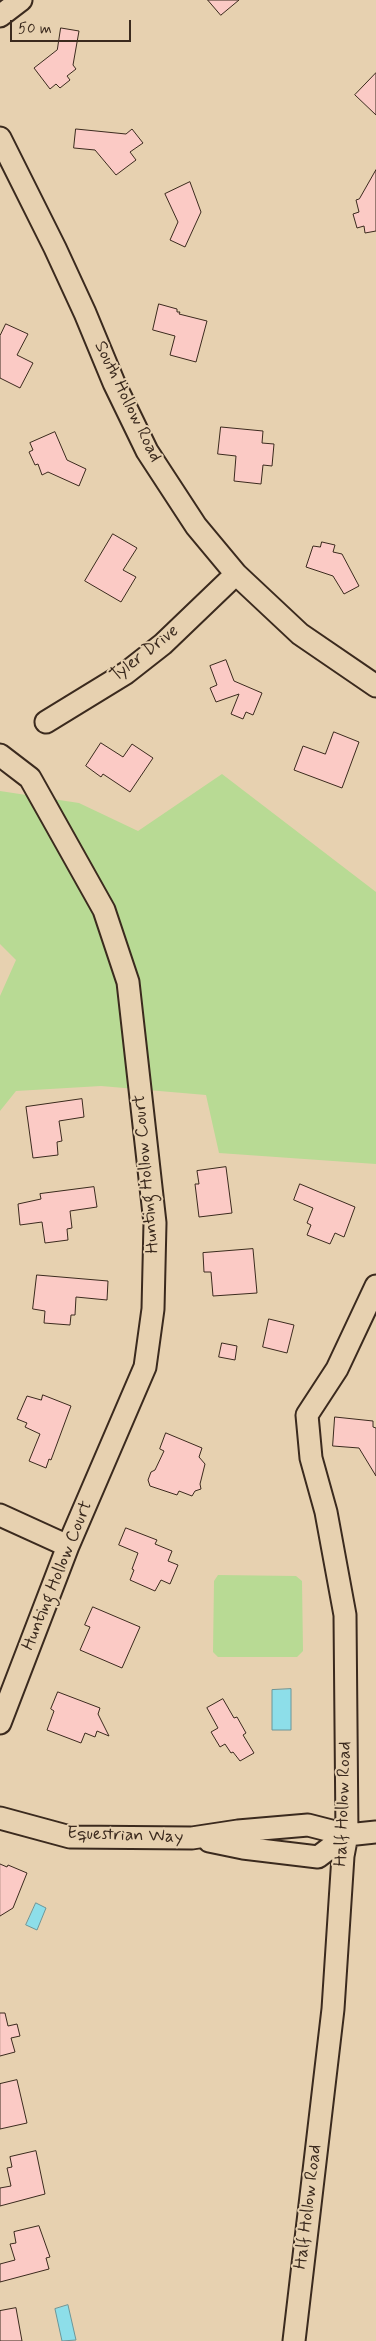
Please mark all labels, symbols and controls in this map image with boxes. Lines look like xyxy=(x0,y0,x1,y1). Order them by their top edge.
scale bar xyxy=(12,10,134,42)
text: 50 m xyxy=(18,19,52,39)
street label: South Hollow Road xyxy=(88,338,166,466)
street label: Tyler Drive xyxy=(107,621,183,687)
street label: Hunting Hollow Court xyxy=(129,1094,165,1254)
street label: Hunting Hollow Court xyxy=(18,1498,98,1654)
street label: Half Hollow Road xyxy=(331,1741,357,1867)
street label: Equestrian Way xyxy=(66,1823,184,1849)
street label: Half Hollow Road xyxy=(291,2143,327,2271)

